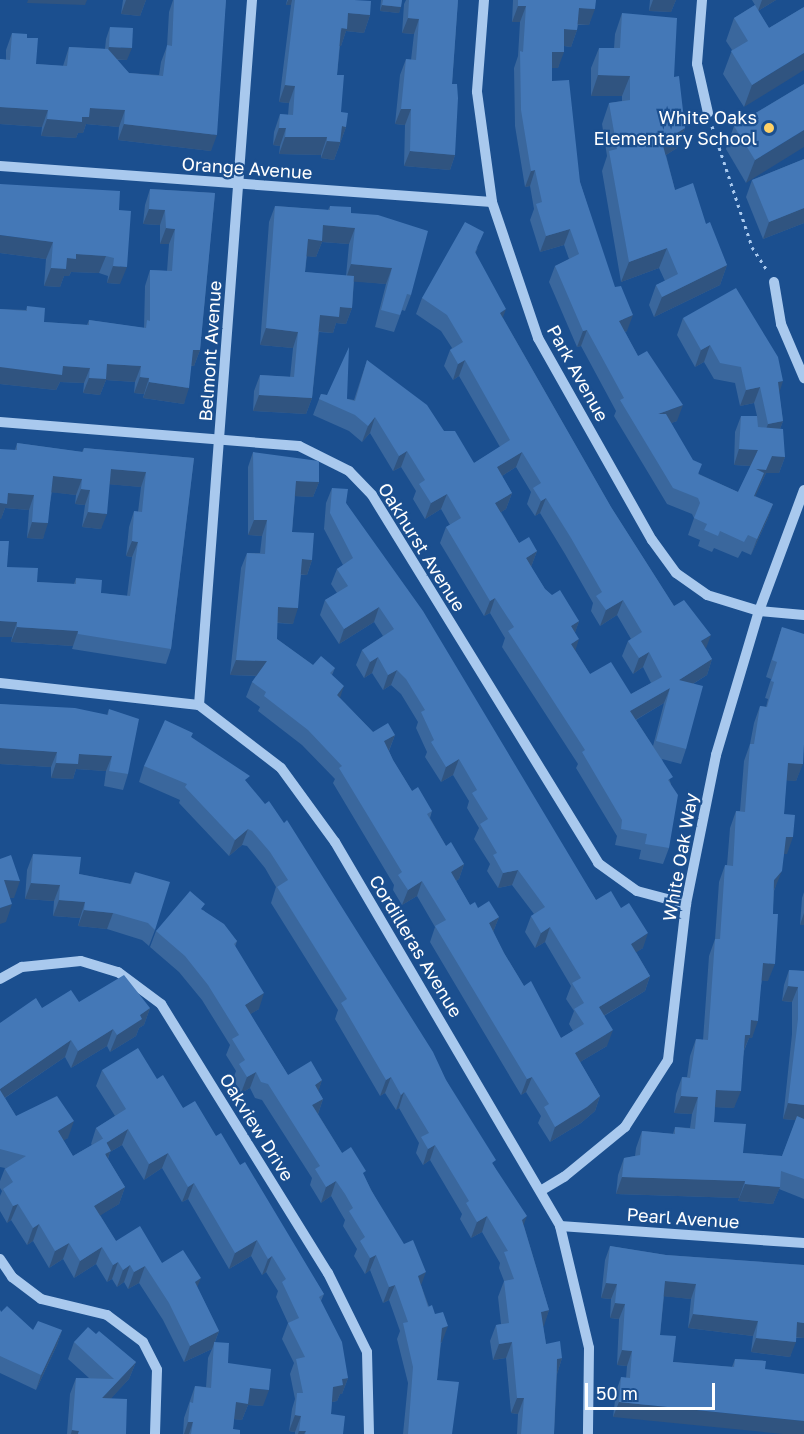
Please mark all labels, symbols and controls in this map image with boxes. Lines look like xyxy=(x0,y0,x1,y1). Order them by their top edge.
place label: White Oaks Elementary School xyxy=(593,107,757,150)
marker: White Oaks Elementary School xyxy=(762,121,776,135)
street label: Orange Avenue xyxy=(181,153,313,183)
street label: Belmont Avenue xyxy=(194,280,226,422)
street label: Park Avenue xyxy=(543,321,613,425)
street label: Oakhurst Avenue xyxy=(374,479,470,615)
street label: White Oak Way xyxy=(658,791,702,923)
street label: Cordilleras Avenue xyxy=(365,871,467,1021)
street label: Oakview Drive xyxy=(215,1069,299,1185)
street label: Pearl Avenue xyxy=(626,1203,740,1233)
scale bar xyxy=(588,1371,718,1409)
text: 50 m xyxy=(596,1382,638,1404)

